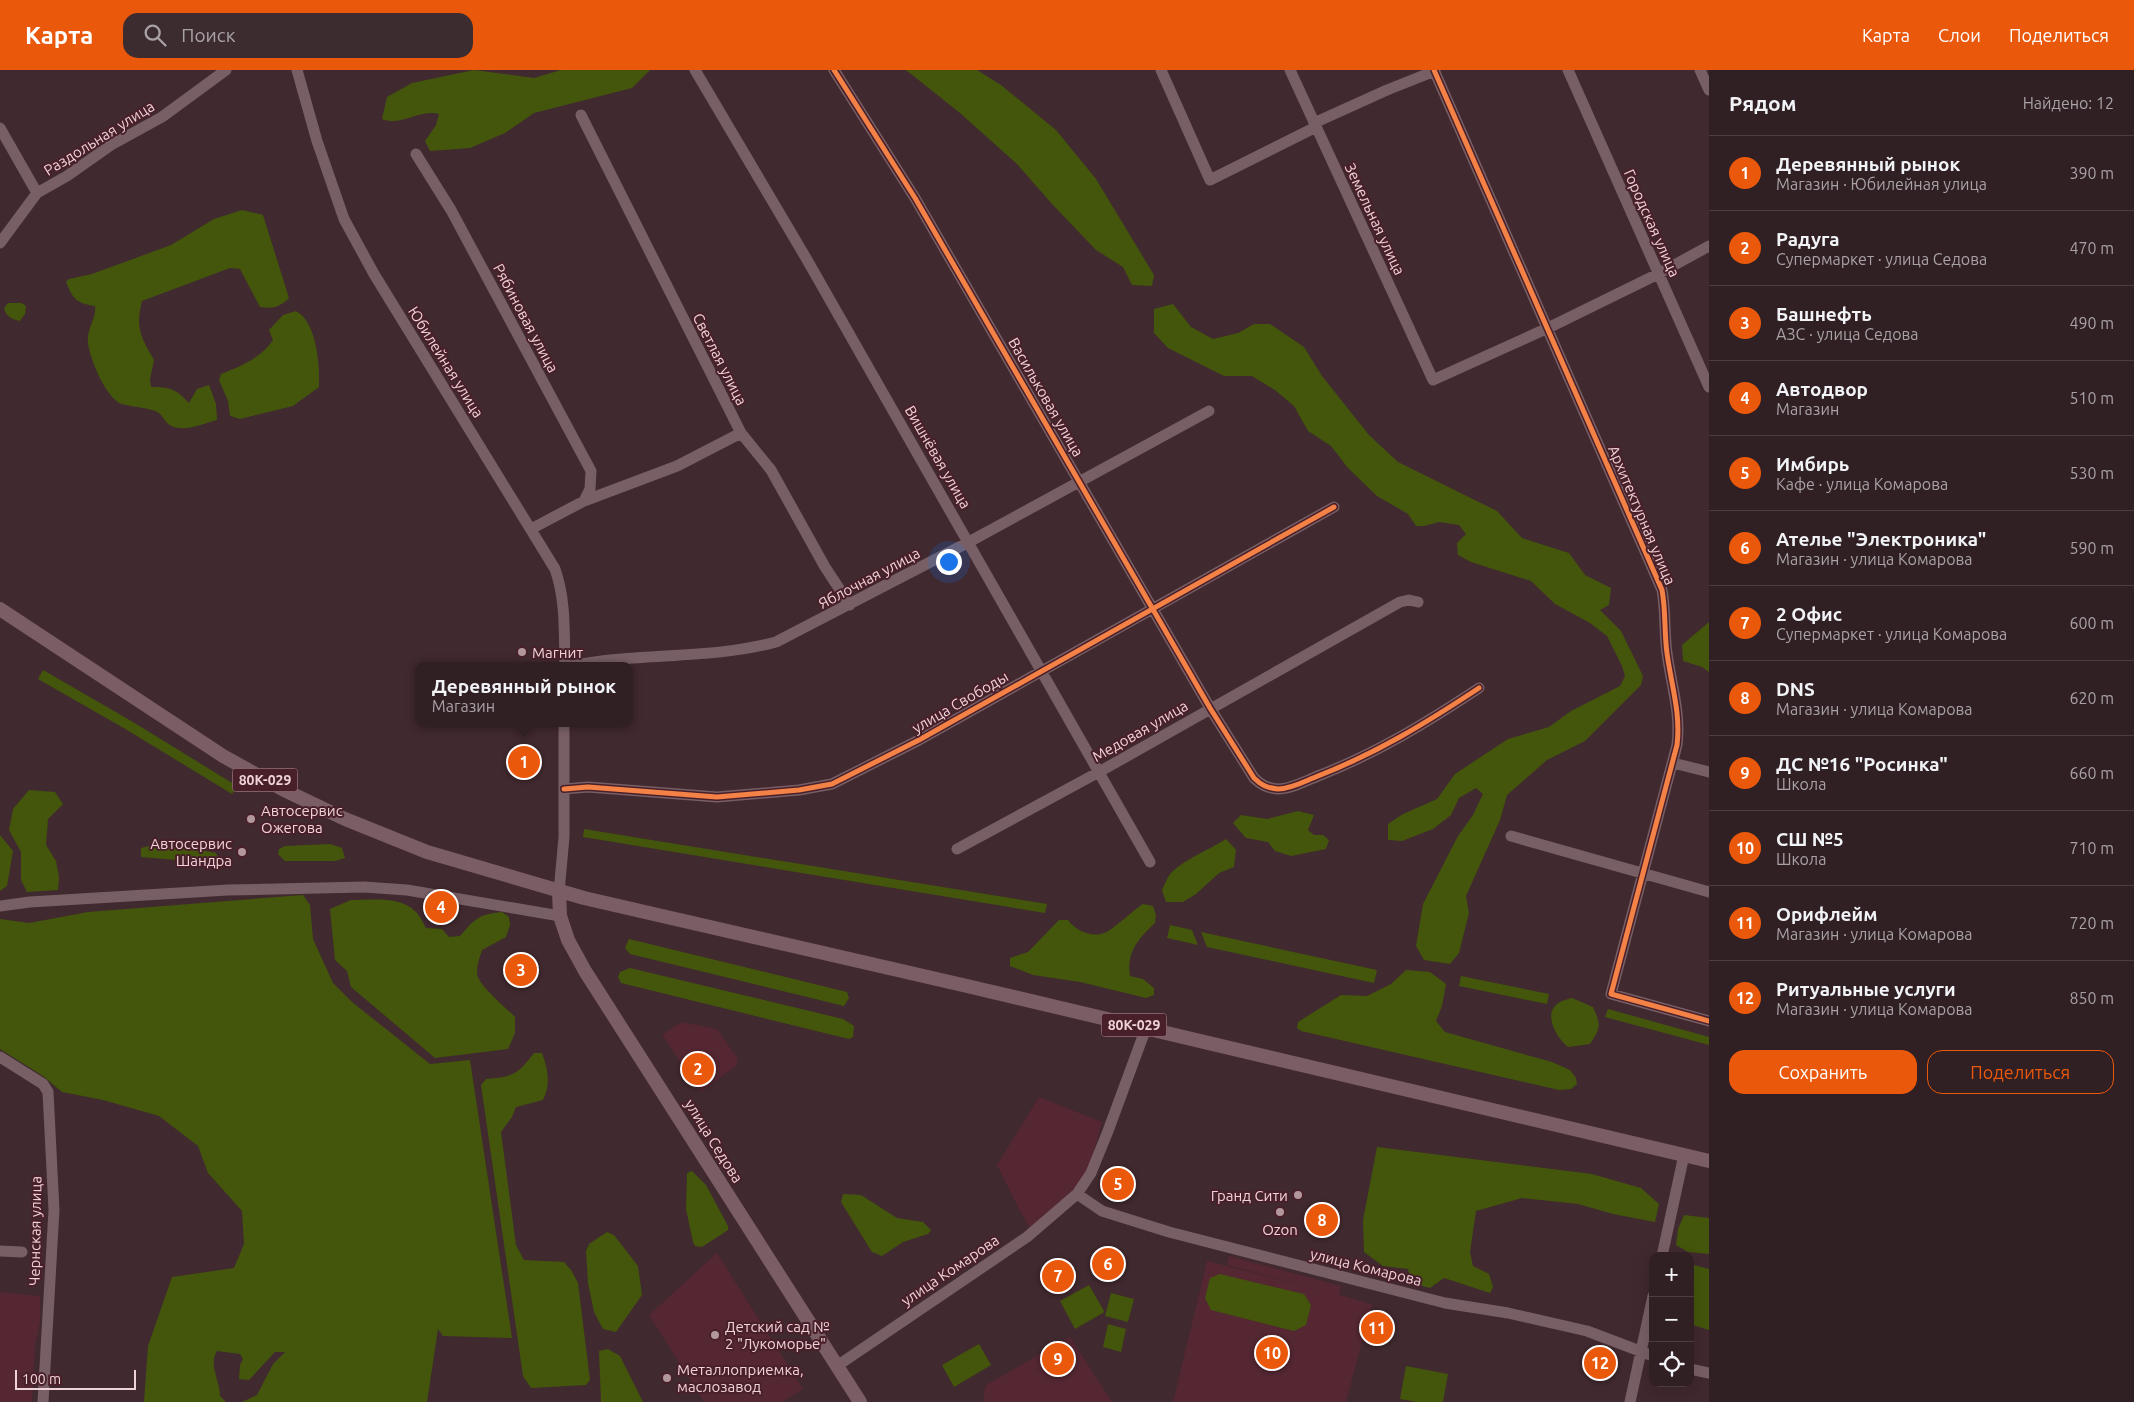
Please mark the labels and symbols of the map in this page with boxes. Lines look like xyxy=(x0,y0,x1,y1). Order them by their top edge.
street label: Раздольная улица xyxy=(41,97,157,179)
street label: Земельная улица xyxy=(1342,160,1408,278)
street label: Городская улица xyxy=(1621,167,1683,279)
street label: Рябиновая улица xyxy=(490,261,562,375)
street label: Юбилейная улица xyxy=(405,303,487,421)
street label: Светлая улица xyxy=(689,310,751,408)
street label: Васильковая улица xyxy=(1005,335,1087,459)
street label: Вишнёвая улица xyxy=(902,402,974,512)
street label: Архитектурная улица xyxy=(1605,443,1679,587)
street label: Яблочная улица xyxy=(815,544,923,612)
your location xyxy=(936,549,962,575)
place label: Магнит xyxy=(532,644,583,661)
marker: Магнит xyxy=(516,646,528,658)
street label: улица Свободы xyxy=(909,668,1011,736)
street label: Медовая улица xyxy=(1089,697,1191,765)
pin: 1 xyxy=(508,743,540,781)
road number: 80К-029 xyxy=(232,768,298,792)
place label: Автосервис Ожегова xyxy=(261,802,343,836)
marker: Автосервис Ожегова xyxy=(245,813,257,825)
place label: Автосервис Шандра xyxy=(150,835,232,869)
marker: Автосервис Шандра xyxy=(236,846,248,858)
pin: 4 xyxy=(425,888,457,926)
pin: 3 xyxy=(505,951,537,989)
road number: 80К-029 xyxy=(1102,1014,1166,1036)
pin: 2 xyxy=(682,1050,714,1088)
street label: улица Седова xyxy=(681,1096,747,1186)
pin: 5 xyxy=(1102,1165,1134,1203)
street label: Чернская улица xyxy=(26,1176,44,1286)
place label: Гранд Сити xyxy=(1211,1187,1288,1204)
marker: Гранд Сити xyxy=(1292,1189,1304,1201)
pin: 8 xyxy=(1306,1201,1338,1239)
marker: Ozon xyxy=(1274,1206,1286,1218)
place label: Ozon xyxy=(1262,1221,1298,1238)
street label: улица Комарова xyxy=(898,1231,1002,1309)
pin: 6 xyxy=(1092,1245,1124,1283)
street label: улица Комарова xyxy=(1308,1245,1424,1289)
pin: 7 xyxy=(1042,1257,1074,1295)
pin: 11 xyxy=(1361,1309,1393,1347)
place label: Детский сад № 2 "Лукоморье" xyxy=(725,1318,830,1352)
marker: Детский сад № 2 "Лукоморье" xyxy=(709,1329,721,1341)
pin: 10 xyxy=(1256,1334,1288,1372)
pin: 9 xyxy=(1042,1340,1074,1378)
pin: 12 xyxy=(1584,1344,1616,1382)
place label: Металлоприемка, маслозавод xyxy=(677,1361,804,1395)
scale bar xyxy=(15,1367,136,1390)
marker: Металлоприемка, маслозавод xyxy=(661,1372,673,1384)

